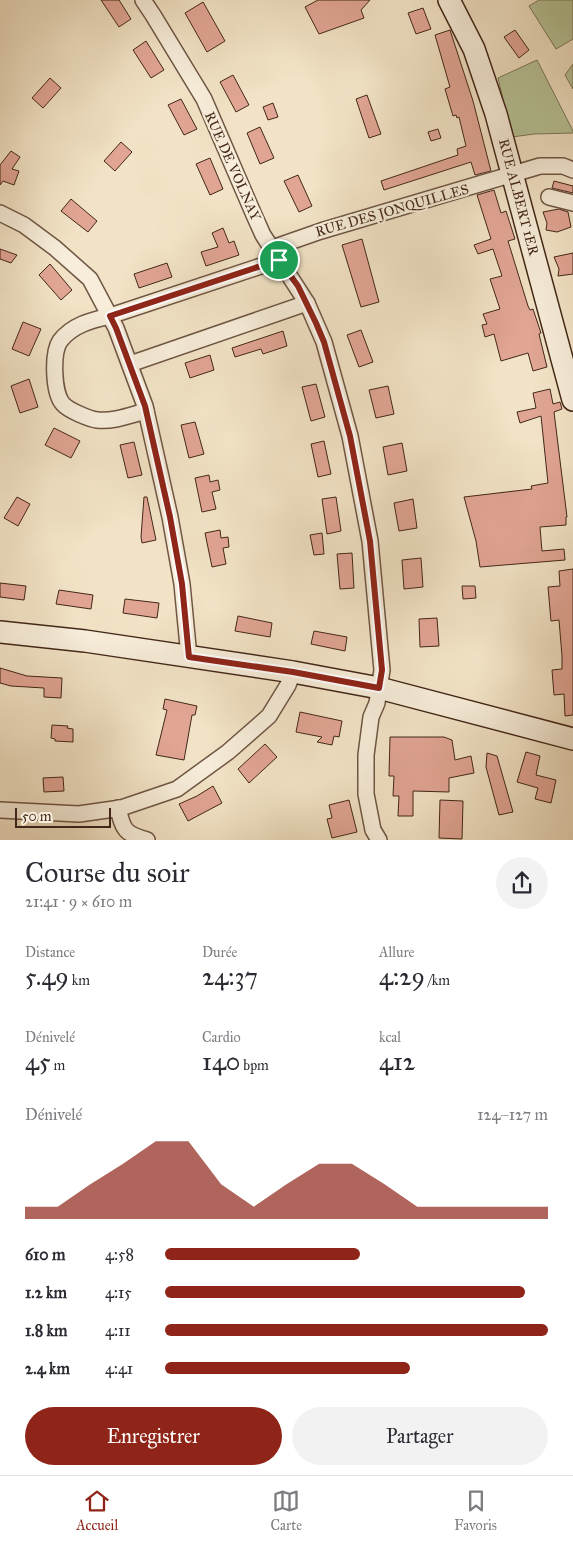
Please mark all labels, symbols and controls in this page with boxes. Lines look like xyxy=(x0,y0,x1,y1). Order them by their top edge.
street label: RUE DE VOLNAY xyxy=(201,109,265,224)
street label: RUE ALBERT 1ER xyxy=(495,137,543,258)
street label: RUE DES JONQUILLES xyxy=(314,180,471,241)
pin xyxy=(258,239,300,281)
icon: arrive xyxy=(265,246,293,274)
scale bar xyxy=(15,805,111,828)
text: 50 m xyxy=(22,808,51,825)
text: Course du soir xyxy=(25,855,189,890)
button: share xyxy=(496,857,548,909)
text: 21:41 · 9 × 610 m xyxy=(25,892,132,911)
text: Distance xyxy=(25,944,75,961)
text: Durée xyxy=(202,944,237,961)
text: Allure xyxy=(379,944,414,961)
text: 5.49 xyxy=(25,961,69,992)
text: 24:37 xyxy=(202,961,258,992)
text: 4:29 xyxy=(379,961,425,992)
text: km xyxy=(69,972,90,989)
text: /km xyxy=(425,972,450,989)
text: Dénivelé xyxy=(25,1029,75,1046)
text: Cardio xyxy=(202,1029,241,1046)
text: kcal xyxy=(379,1029,401,1046)
text: 45 xyxy=(25,1046,51,1077)
text: 140 xyxy=(202,1046,240,1077)
text: 412 xyxy=(379,1046,415,1077)
text: m xyxy=(51,1057,65,1074)
text: bpm xyxy=(240,1057,269,1074)
text: Dénivelé xyxy=(25,1105,82,1124)
text: 124–127 m xyxy=(477,1105,548,1124)
text: 610 m xyxy=(25,1245,66,1264)
text: 4:58 xyxy=(105,1245,134,1264)
text: 1.2 km xyxy=(25,1283,67,1302)
text: 4:15 xyxy=(105,1283,132,1302)
text: 1.8 km xyxy=(25,1321,67,1340)
text: 4:11 xyxy=(105,1321,131,1340)
text: 2.4 km xyxy=(25,1359,70,1378)
text: 4:41 xyxy=(105,1359,133,1378)
button: Enregistrer xyxy=(25,1407,282,1465)
button: Partager xyxy=(292,1407,548,1465)
tab: Accueil xyxy=(76,1487,118,1534)
tab: Carte xyxy=(271,1487,302,1534)
tab: Favoris xyxy=(454,1487,497,1534)

